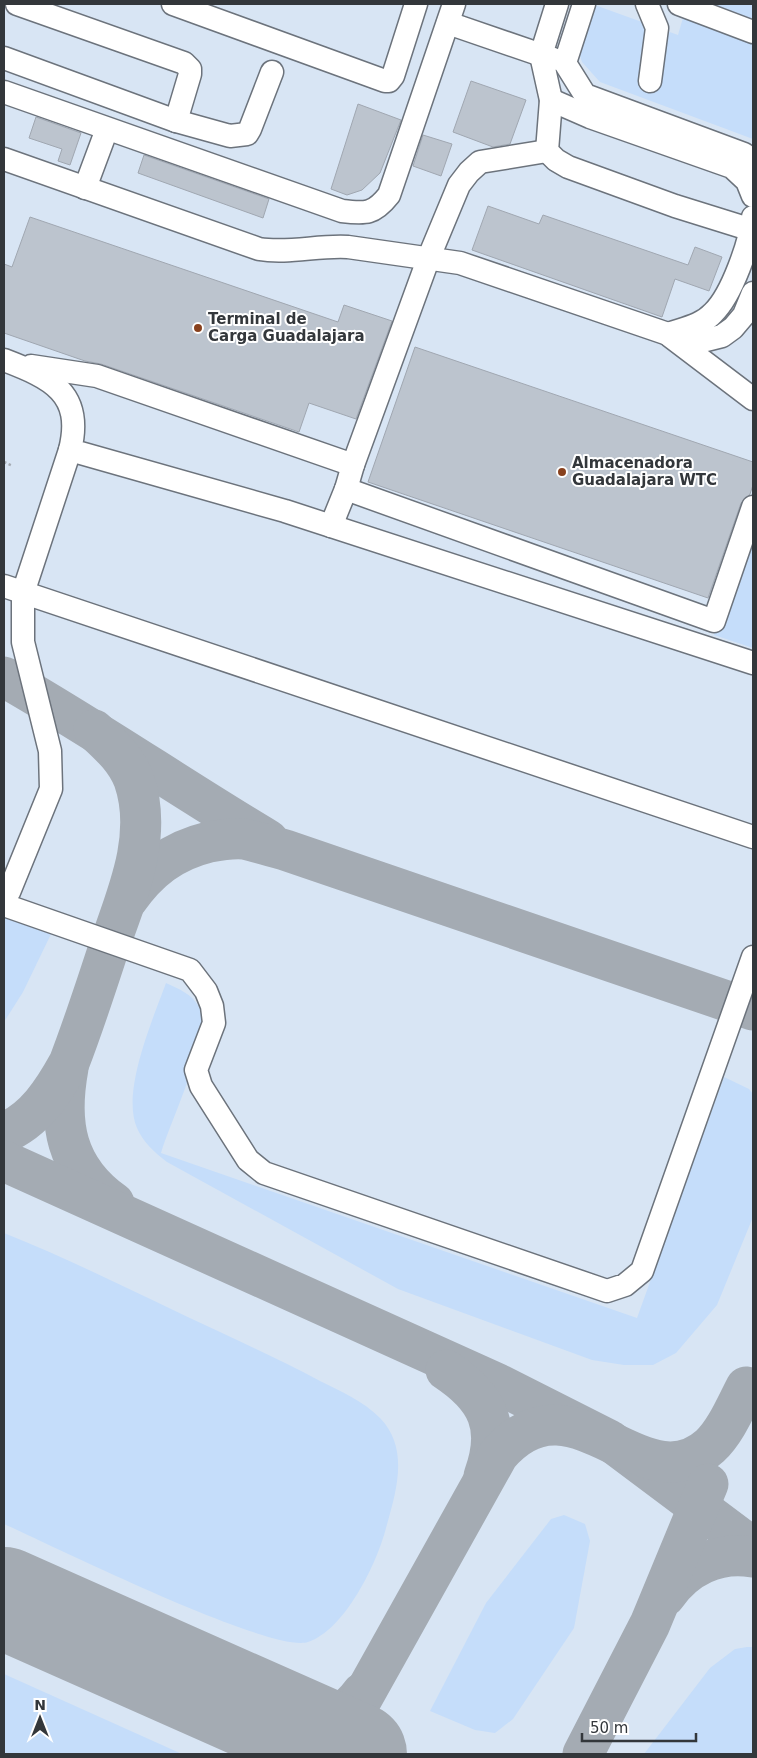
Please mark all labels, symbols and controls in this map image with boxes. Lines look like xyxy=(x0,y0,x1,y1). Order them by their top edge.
place label: Terminal de Carga Guadalajara xyxy=(208,310,365,345)
marker: Terminal de Carga Guadalajara xyxy=(192,322,204,334)
place label: Almacenadora Guadalajara WTC xyxy=(572,454,717,489)
marker: Almacenadora Guadalajara WTC xyxy=(556,466,568,478)
north arrow xyxy=(15,1693,65,1743)
text: N xyxy=(34,1697,46,1713)
scale bar xyxy=(582,1710,696,1742)
text: 50 m xyxy=(590,1719,628,1737)

